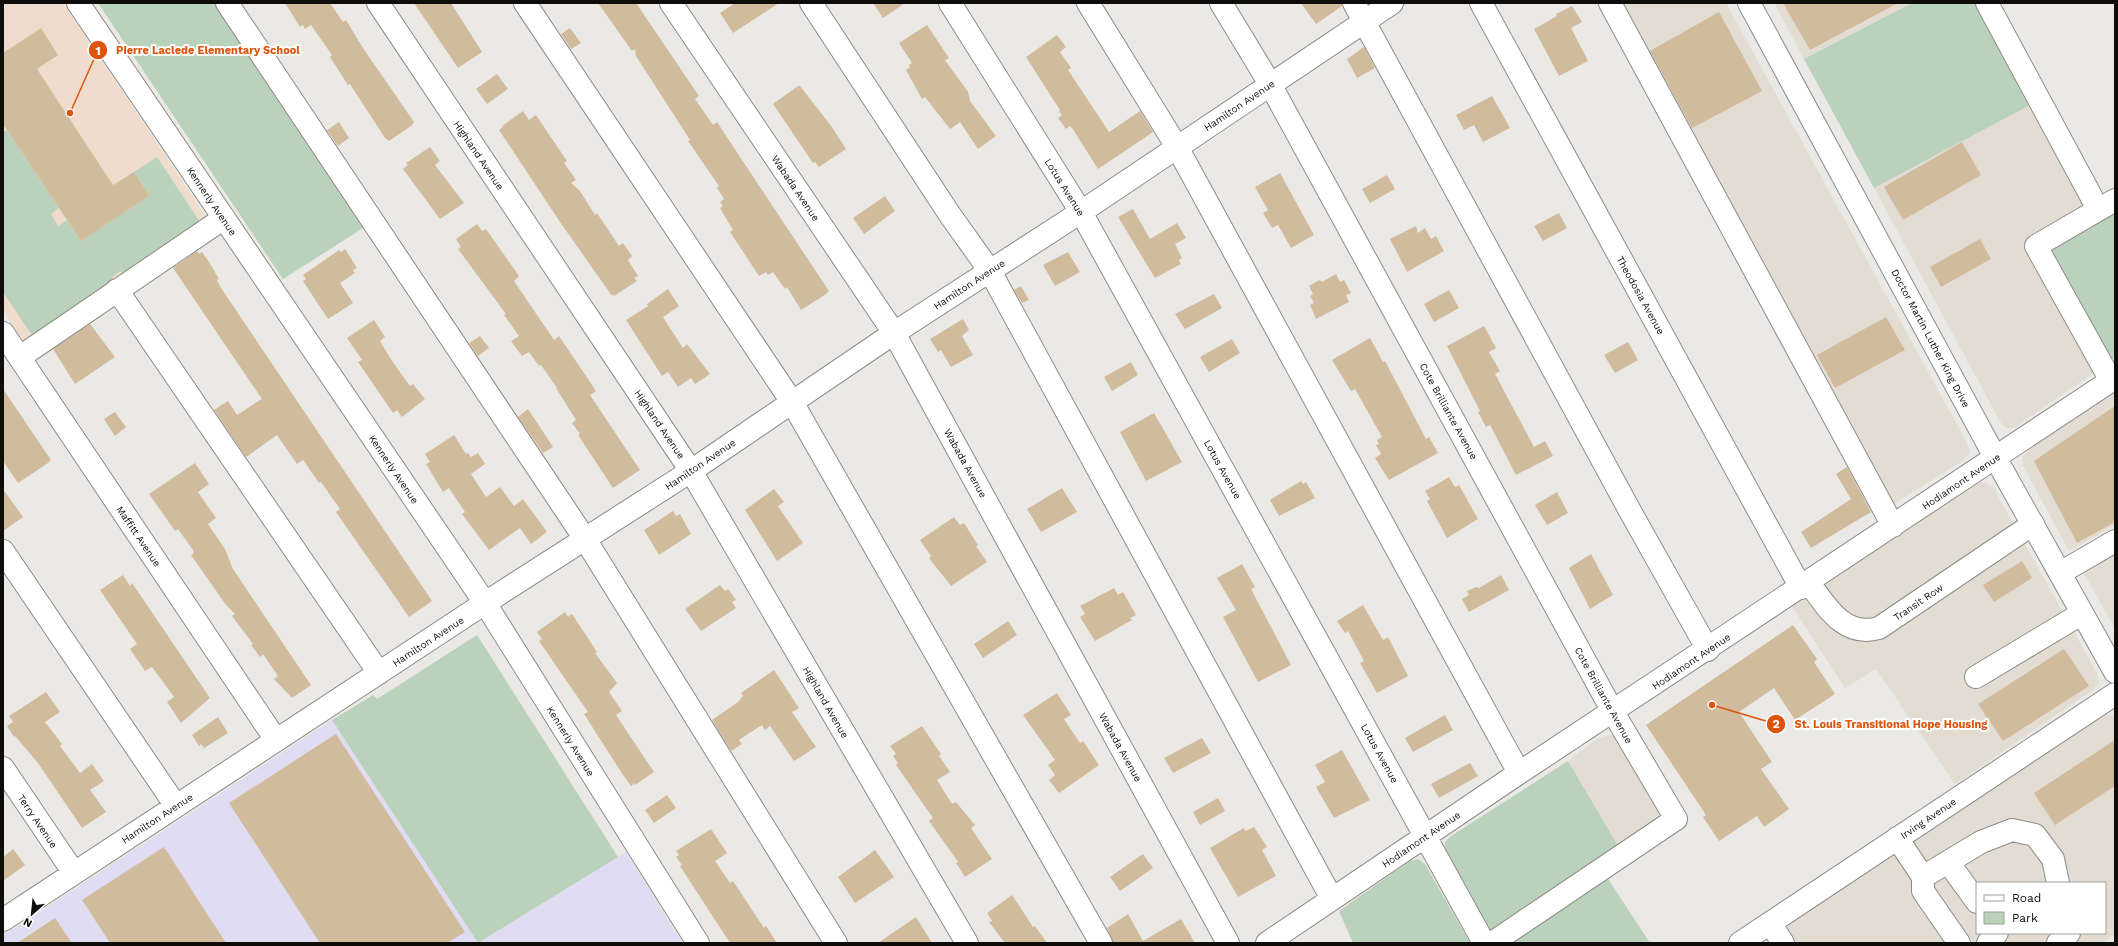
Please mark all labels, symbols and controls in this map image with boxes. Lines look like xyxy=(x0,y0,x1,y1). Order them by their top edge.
callout: Pierre Laclede Elementary School xyxy=(88,39,308,62)
text: 1 xyxy=(95,44,101,58)
text: Pierre Laclede Elementary School xyxy=(116,44,300,57)
street label: Hamilton Avenue xyxy=(1202,78,1277,133)
street label: Highland Avenue xyxy=(451,119,506,192)
street label: Wabada Avenue xyxy=(770,153,822,223)
street label: Lotus Avenue xyxy=(1042,156,1087,218)
street label: Kennerly Avenue xyxy=(185,165,239,238)
street label: Theodosia Avenue xyxy=(1614,254,1667,337)
street label: Hamilton Avenue xyxy=(932,257,1007,312)
street label: Doctor Martin Luther King Drive xyxy=(1889,267,1972,409)
street label: Cote Brilliante Avenue xyxy=(1417,361,1480,461)
street label: Highland Avenue xyxy=(632,388,687,461)
street label: Wabada Avenue xyxy=(942,427,989,500)
street label: Kennerly Avenue xyxy=(367,433,421,506)
street label: Hamilton Avenue xyxy=(663,437,738,492)
street label: Lotus Avenue xyxy=(1202,438,1243,501)
street label: Hodiamont Avenue xyxy=(1920,451,2003,512)
street label: Maffitt Avenue xyxy=(114,504,163,569)
street label: Transit Row xyxy=(1891,581,1946,623)
street label: Hamilton Avenue xyxy=(391,614,466,669)
street label: Hodiamont Avenue xyxy=(1650,631,1733,692)
street label: Cote Brilliante Avenue xyxy=(1572,645,1635,745)
street label: Highland Avenue xyxy=(801,664,851,740)
street label: Kennerly Avenue xyxy=(545,704,597,778)
street label: Wabada Avenue xyxy=(1097,711,1144,784)
callout: St. Louis Transitional Hope Housing xyxy=(1766,713,1995,736)
text: 2 xyxy=(1772,717,1780,731)
text: St. Louis Transitional Hope Housing xyxy=(1795,718,1988,731)
street label: Lotus Avenue xyxy=(1359,722,1400,785)
street label: Hamilton Avenue xyxy=(120,791,195,846)
street label: Terry Avenue xyxy=(16,792,60,850)
street label: Irving Avenue xyxy=(1898,796,1958,841)
street label: Hodiamont Avenue xyxy=(1380,809,1463,870)
legend xyxy=(1976,882,2106,934)
text: Road xyxy=(2012,891,2041,905)
north arrow xyxy=(12,894,52,934)
text: Park xyxy=(2012,911,2038,925)
text: N xyxy=(21,915,34,930)

